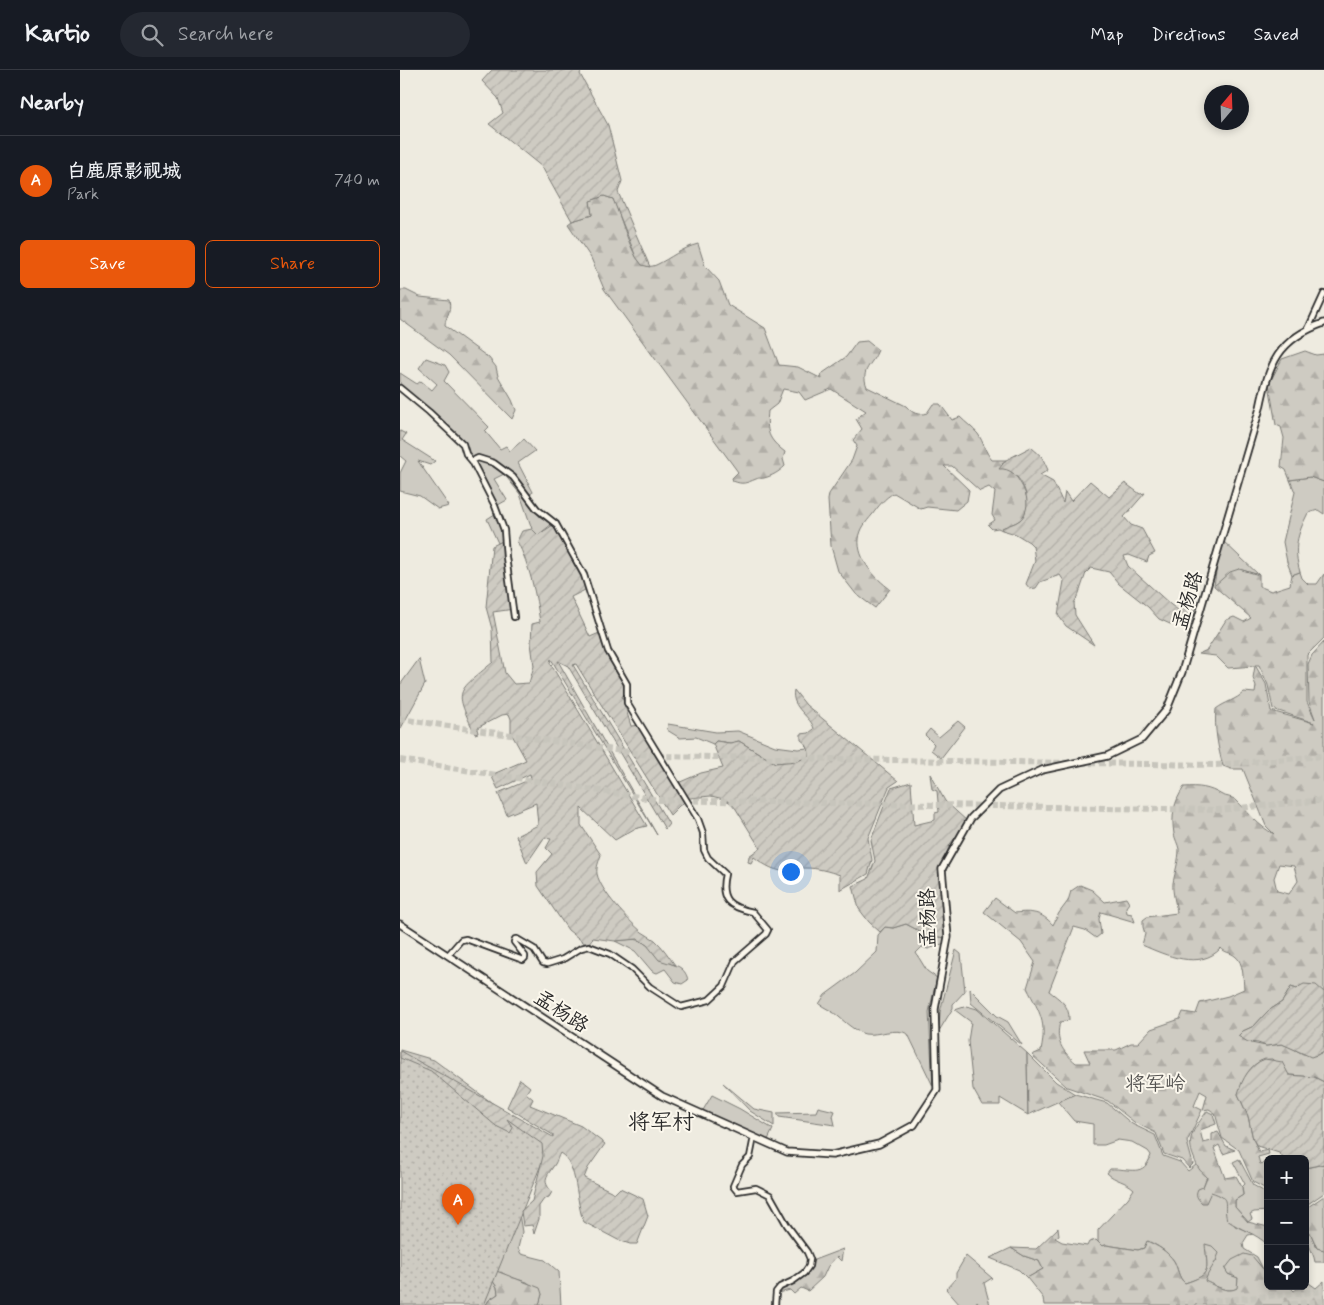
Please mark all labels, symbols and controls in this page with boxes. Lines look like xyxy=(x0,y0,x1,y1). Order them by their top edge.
search box xyxy=(120,12,470,57)
text: Kartio xyxy=(25,19,90,50)
icon: search xyxy=(138,21,166,49)
text: Search here xyxy=(178,22,274,47)
text: Map xyxy=(1091,23,1124,47)
text: Directions xyxy=(1152,23,1226,47)
text: Saved xyxy=(1254,23,1299,47)
north arrow xyxy=(1204,85,1249,130)
text: Nearby xyxy=(20,89,84,117)
text: 白鹿原影视城 xyxy=(67,159,181,184)
text: A xyxy=(31,170,41,191)
text: 740 m xyxy=(334,170,380,191)
text: Park xyxy=(67,184,99,205)
button: Save xyxy=(20,240,195,288)
button: Share xyxy=(205,240,380,288)
street label: 孟杨路 xyxy=(1167,567,1210,633)
your location xyxy=(778,859,804,885)
street label: 孟杨路 xyxy=(914,887,943,948)
street label: 孟杨路 xyxy=(529,985,595,1040)
park label: 将军岭 xyxy=(1125,1071,1186,1098)
district label: 将军村 xyxy=(628,1109,694,1137)
map controls xyxy=(1264,1155,1309,1290)
button: + xyxy=(1264,1155,1309,1200)
pin: A xyxy=(442,1184,474,1225)
button: − xyxy=(1264,1200,1309,1245)
button: locate xyxy=(1264,1245,1309,1290)

